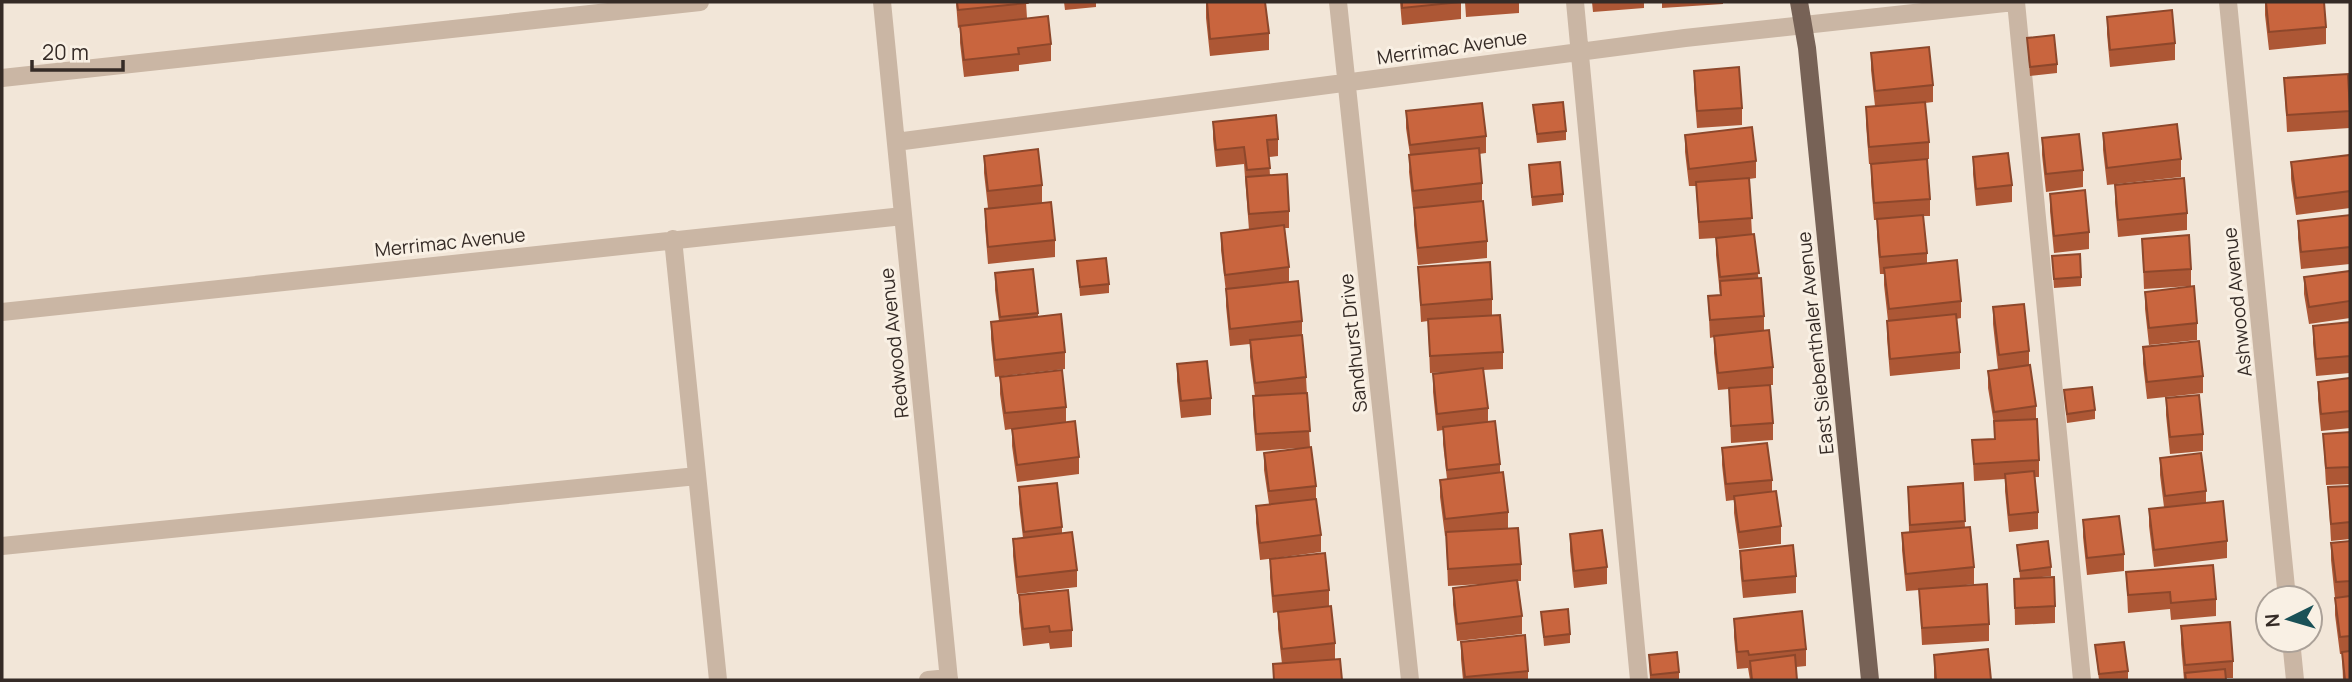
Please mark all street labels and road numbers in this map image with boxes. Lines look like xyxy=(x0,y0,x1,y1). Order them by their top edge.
street label: Merrimac Avenue xyxy=(1375,24,1529,70)
street label: Merrimac Avenue xyxy=(373,221,527,263)
street label: Ashwood Avenue xyxy=(2216,226,2258,378)
street label: East Siebenthaler Avenue xyxy=(1790,230,1840,456)
street label: Redwood Avenue xyxy=(873,266,915,420)
street label: Sandhurst Drive xyxy=(1333,272,1373,414)

